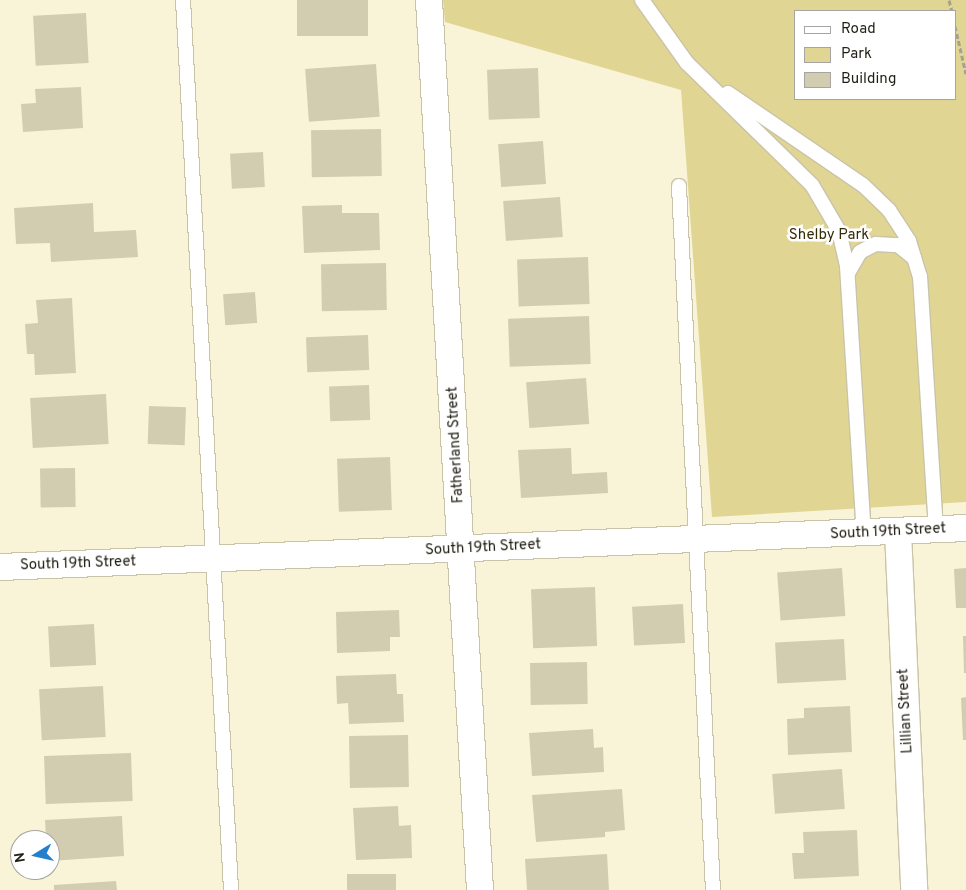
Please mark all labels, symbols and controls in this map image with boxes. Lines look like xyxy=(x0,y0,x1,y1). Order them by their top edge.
legend xyxy=(794,10,956,100)
text: Road xyxy=(841,20,876,39)
text: Park xyxy=(841,45,872,64)
text: Building xyxy=(841,70,896,89)
park label: Shelby Park xyxy=(789,227,869,245)
street label: Fatherland Street xyxy=(444,386,468,504)
street label: South 19th Street xyxy=(830,520,946,544)
street label: South 19th Street xyxy=(425,536,541,560)
street label: South 19th Street xyxy=(20,553,136,575)
street label: Lillian Street xyxy=(895,668,917,754)
north arrow xyxy=(10,830,60,880)
text: N xyxy=(11,851,30,864)

